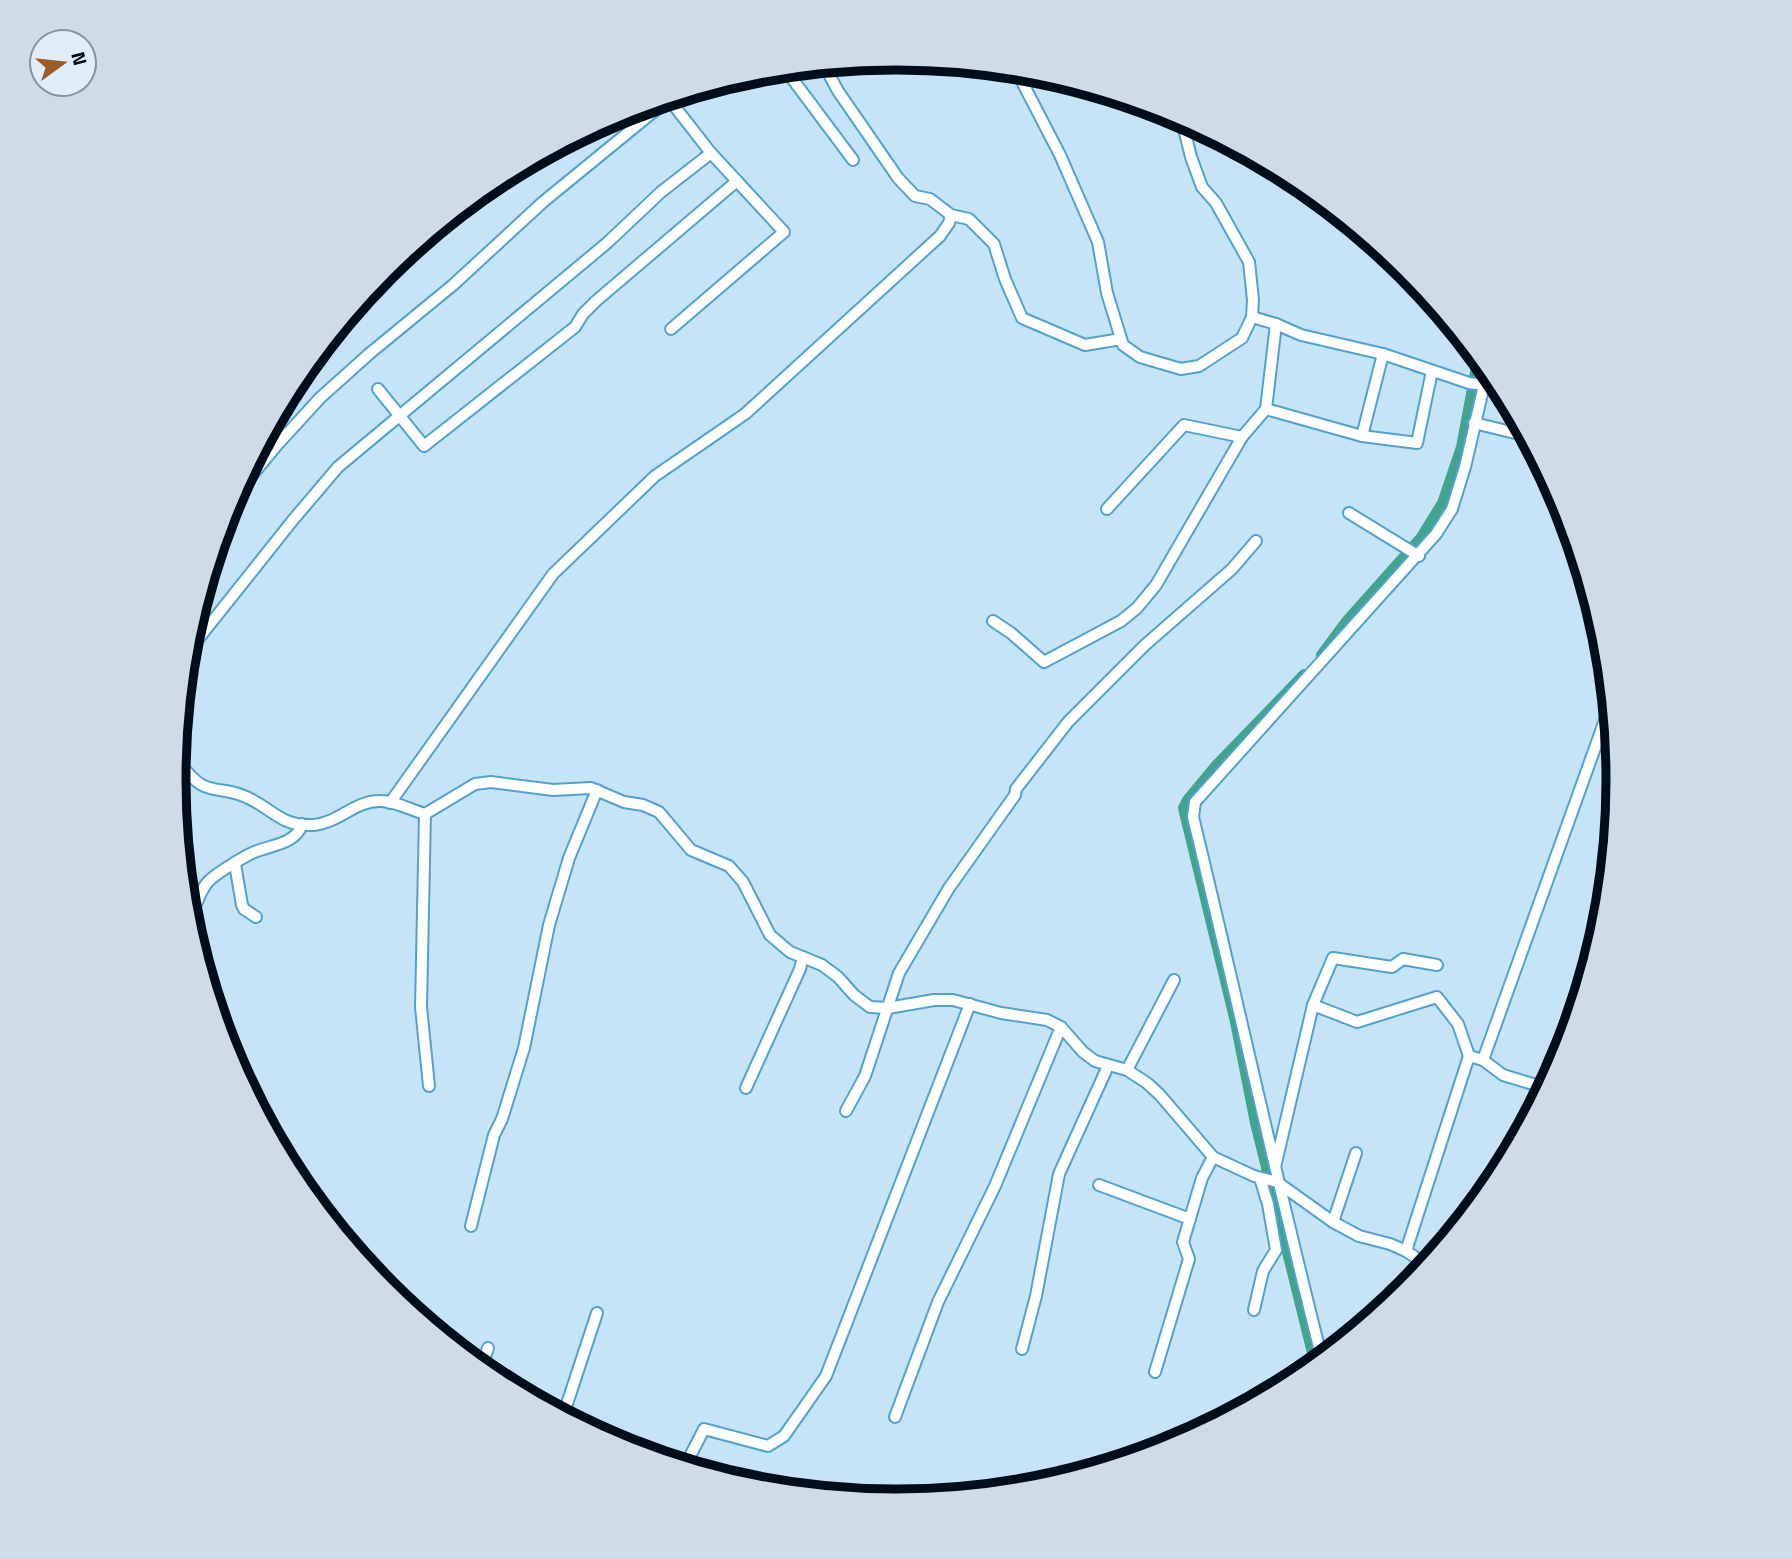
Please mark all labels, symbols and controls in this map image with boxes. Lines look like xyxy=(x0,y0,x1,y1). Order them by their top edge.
north arrow xyxy=(28,28,98,98)
text: N xyxy=(64,48,96,69)

